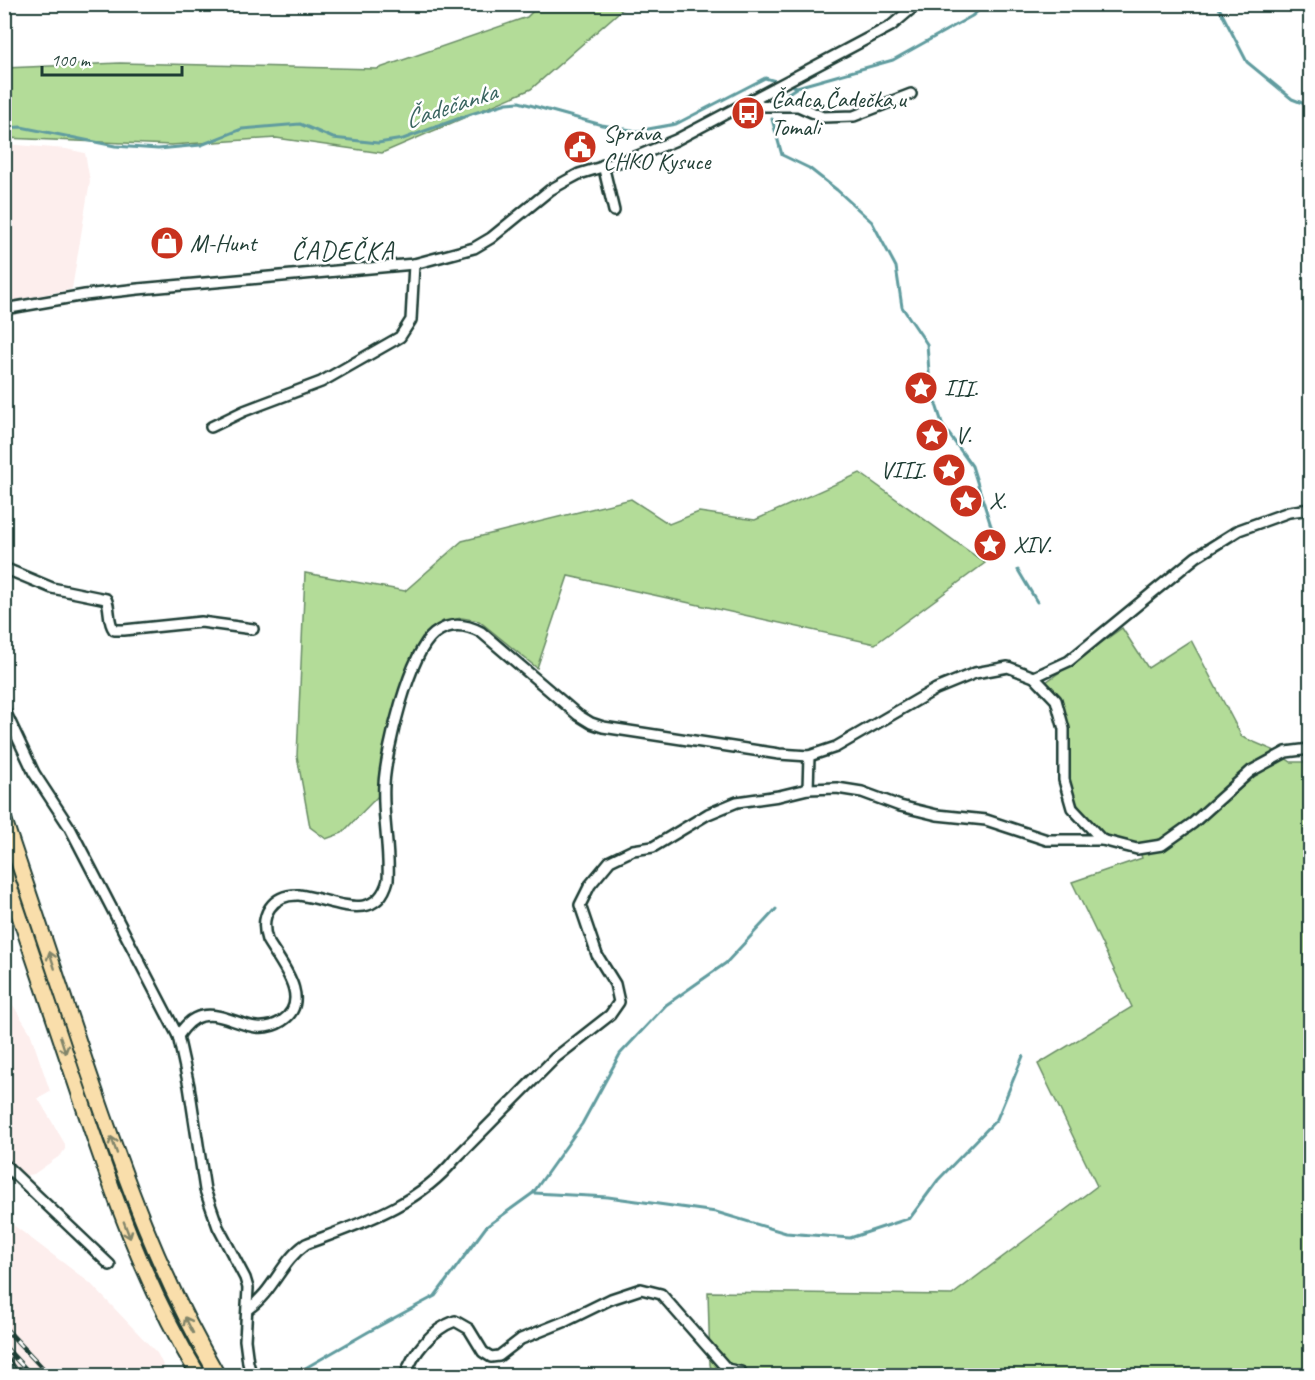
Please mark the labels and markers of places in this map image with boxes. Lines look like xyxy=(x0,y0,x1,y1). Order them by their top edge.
place label: Čadca,Čadečka,u Tomali xyxy=(771,84,908,142)
bus stop icon: Čadca,Čadečka,u Tomali xyxy=(730,95,766,131)
place label: Správa CHKO Kysuce xyxy=(603,118,713,176)
public building icon: Správa CHKO Kysuce xyxy=(562,129,598,165)
shop icon: M-Hunt xyxy=(149,225,185,261)
place label: M-Hunt xyxy=(190,228,258,258)
place icon: III. xyxy=(903,370,939,406)
place label: III. xyxy=(944,373,978,403)
place icon: V. xyxy=(914,417,950,453)
place label: V. xyxy=(955,420,972,450)
place icon: VIII. xyxy=(931,452,967,488)
place label: VIII. xyxy=(880,455,926,485)
place icon: X. xyxy=(948,483,984,519)
place label: X. xyxy=(989,486,1007,516)
place icon: XIV. xyxy=(972,527,1008,563)
place label: XIV. xyxy=(1013,530,1052,560)

